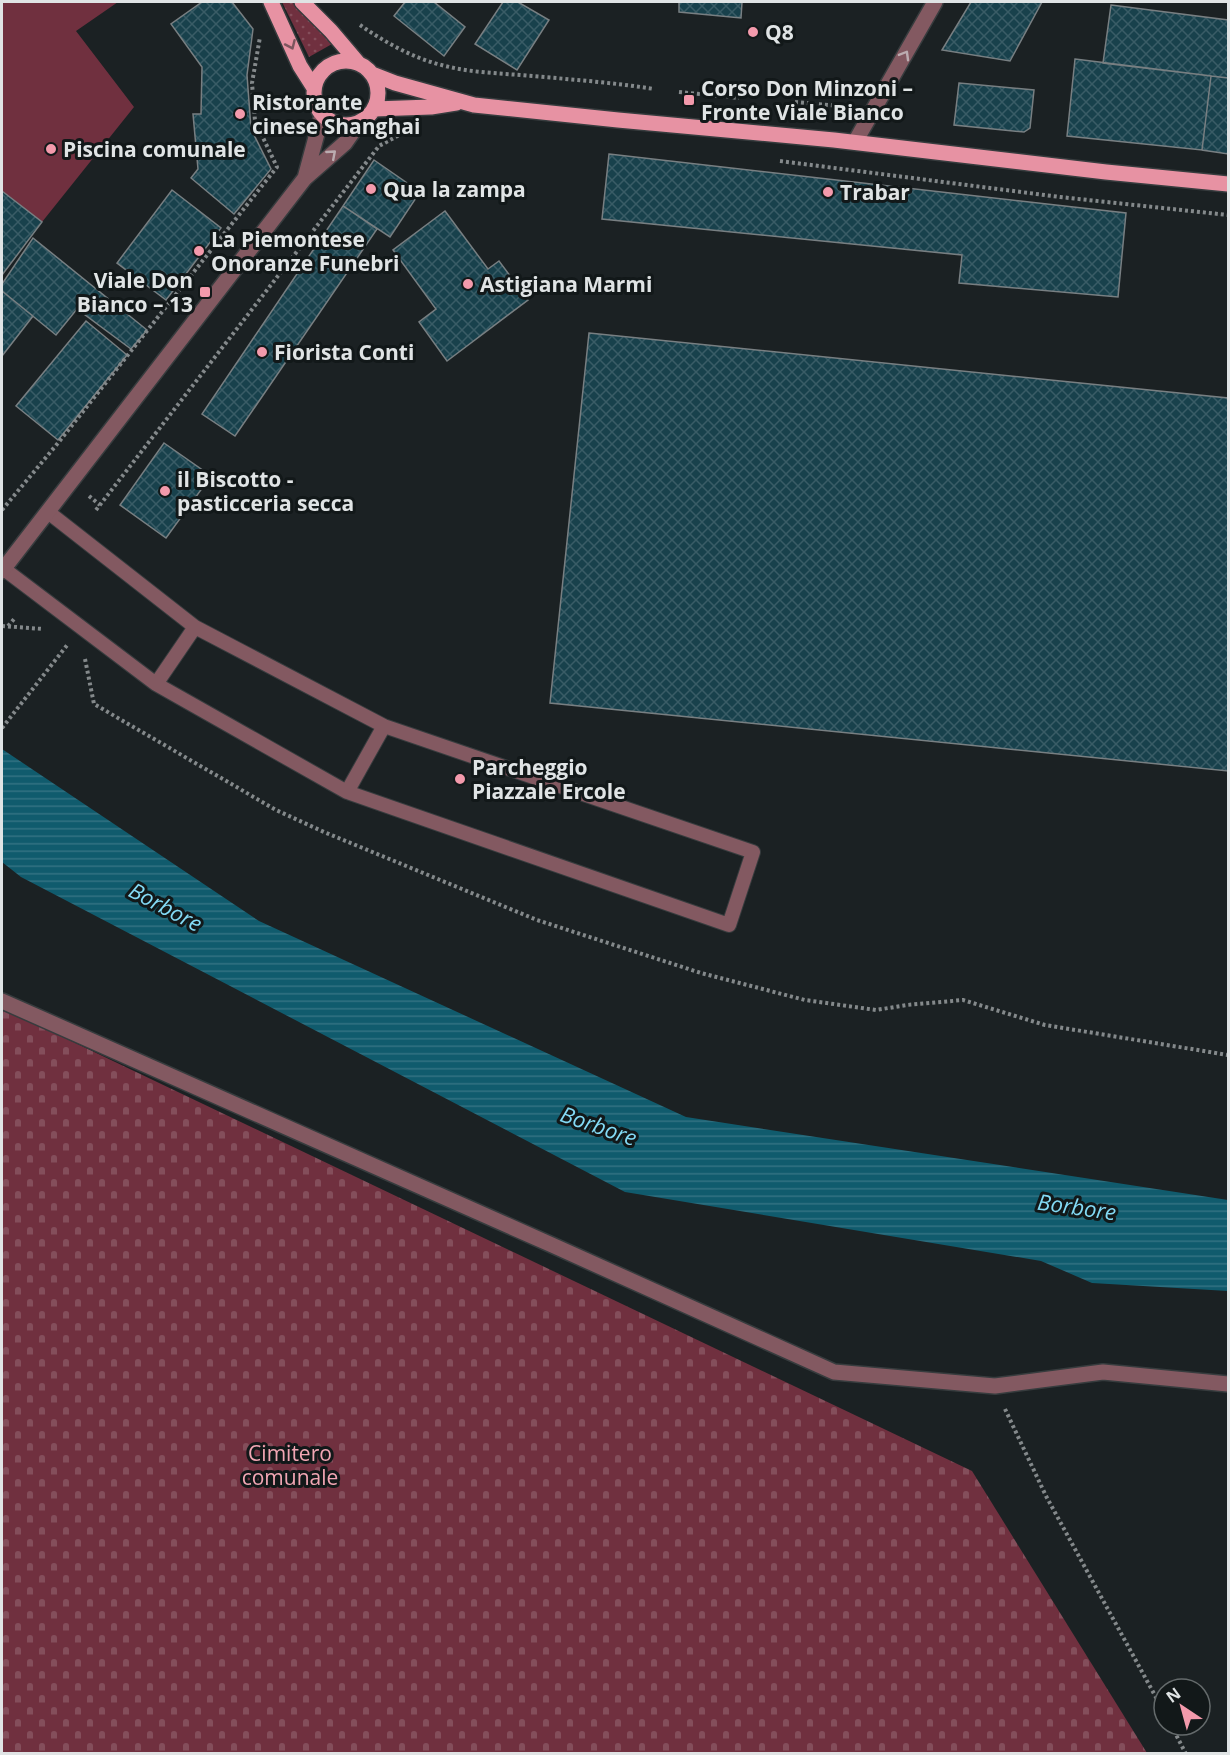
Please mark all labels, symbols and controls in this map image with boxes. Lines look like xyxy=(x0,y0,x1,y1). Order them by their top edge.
place label: Q8 xyxy=(765,18,794,46)
marker: Q8 xyxy=(746,25,760,39)
one-way arrow xyxy=(284,39,296,50)
one-way arrow xyxy=(897,51,909,61)
place label: Corso Don Minzoni – Fronte Viale Bianco xyxy=(701,74,913,126)
place label: Ristorante cinese Shanghai xyxy=(252,88,420,140)
marker: Corso Don Minzoni – Fronte Viale Bianco xyxy=(682,93,696,107)
marker: Ristorante cinese Shanghai xyxy=(233,107,247,121)
place label: Piscina comunale xyxy=(63,135,246,163)
marker: Piscina comunale xyxy=(44,142,58,156)
one-way arrow xyxy=(325,151,336,162)
place label: Qua la zampa xyxy=(383,175,526,203)
place label: Trabar xyxy=(840,178,910,206)
marker: Qua la zampa xyxy=(364,182,378,196)
marker: Trabar xyxy=(821,185,835,199)
place label: La Piemontese Onoranze Funebri xyxy=(211,225,399,277)
marker: La Piemontese Onoranze Funebri xyxy=(192,244,206,258)
place label: Viale Don Bianco – 13 xyxy=(77,266,193,318)
place label: Astigiana Marmi xyxy=(480,270,652,298)
marker: Astigiana Marmi xyxy=(461,277,475,291)
marker: Viale Don Bianco – 13 xyxy=(198,285,212,299)
place label: Fiorista Conti xyxy=(274,338,414,366)
marker: Fiorista Conti xyxy=(255,345,269,359)
place label: il Biscotto - pasticceria secca xyxy=(177,465,354,517)
marker: il Biscotto - pasticceria secca xyxy=(158,484,172,498)
place label: Parcheggio Piazzale Ercole xyxy=(472,753,626,805)
marker: Parcheggio Piazzale Ercole xyxy=(453,772,467,786)
water label: Borbore xyxy=(124,874,208,938)
water label: Borbore xyxy=(557,1098,641,1152)
water label: Borbore xyxy=(1036,1186,1118,1226)
park label: Cimitero comunale xyxy=(242,1439,338,1491)
north arrow xyxy=(1152,1677,1212,1737)
text: N xyxy=(1161,1682,1185,1708)

